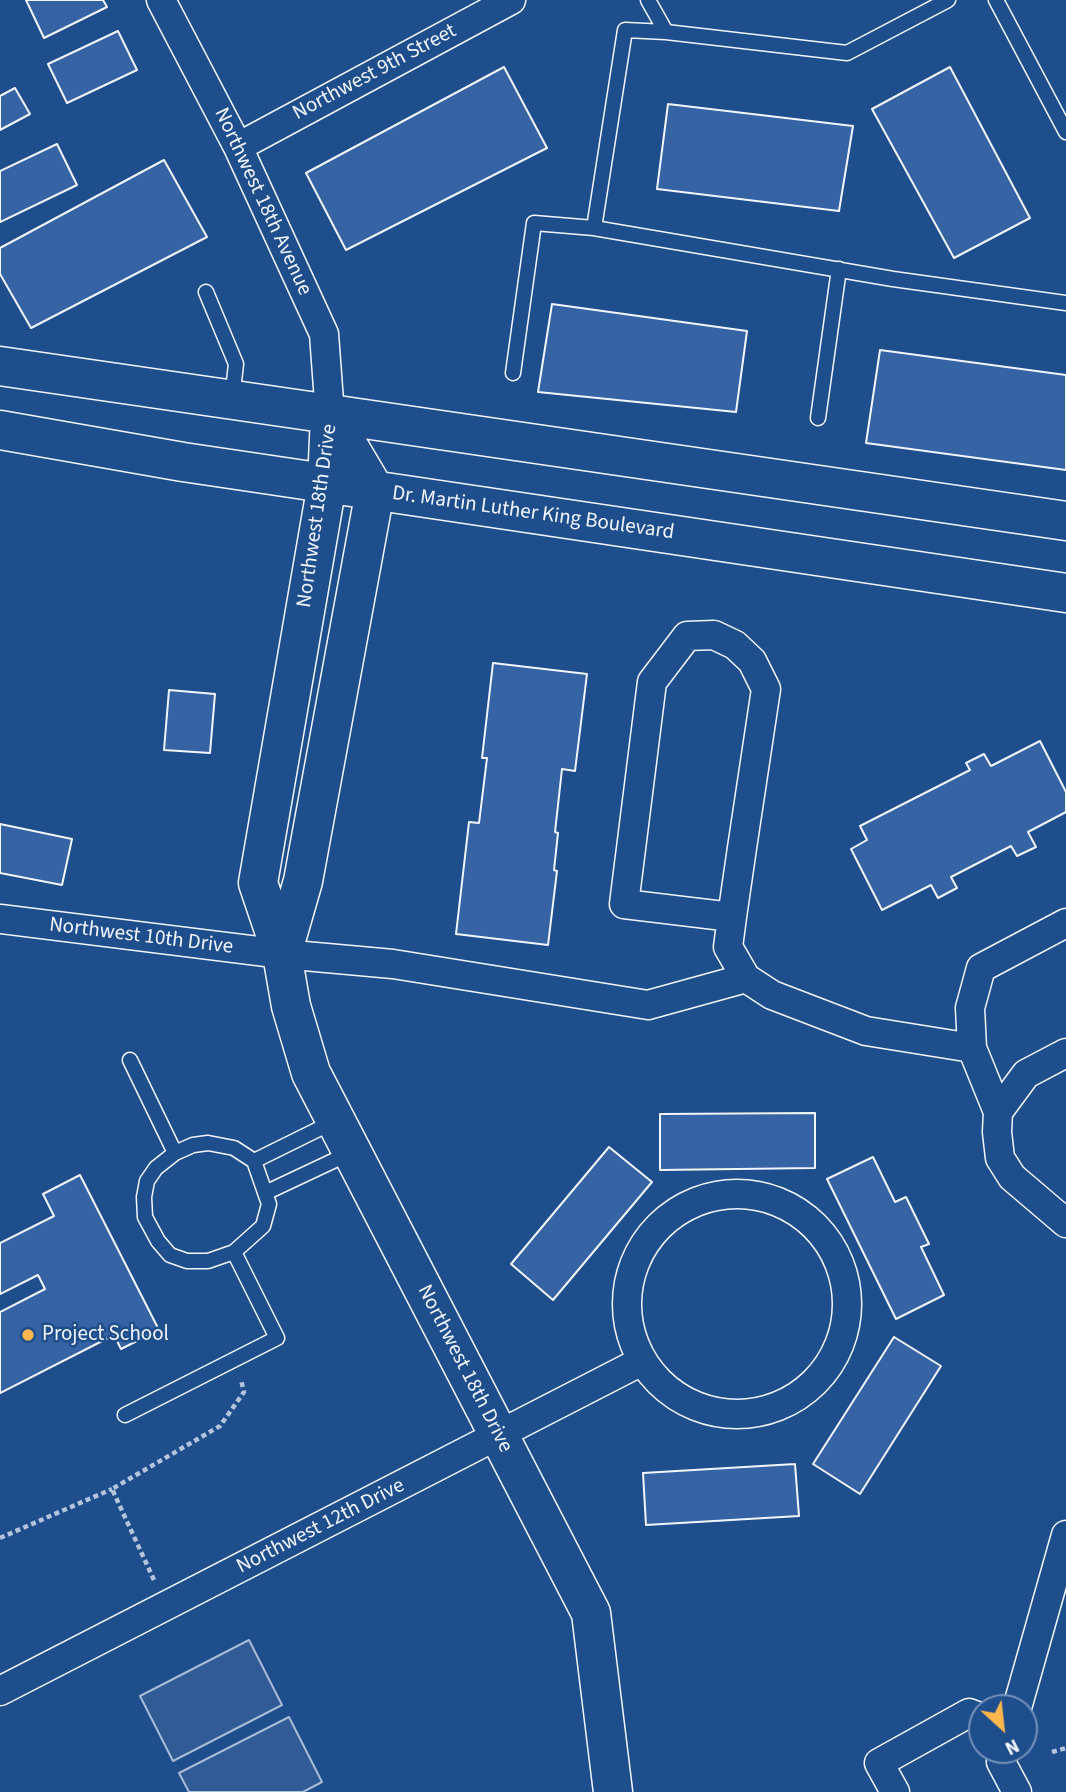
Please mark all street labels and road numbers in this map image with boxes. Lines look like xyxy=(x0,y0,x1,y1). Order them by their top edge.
street label: Northwest 9th Street xyxy=(289,19,461,127)
street label: Northwest 18th Avenue xyxy=(207,104,317,300)
street label: Northwest 18th Drive xyxy=(293,423,343,609)
street label: Dr. Martin Luther King Boulevard xyxy=(390,482,676,546)
street label: Northwest 10th Drive xyxy=(48,913,234,961)
street label: Northwest 18th Drive xyxy=(411,1281,517,1457)
street label: Northwest 12th Drive xyxy=(233,1474,409,1580)

